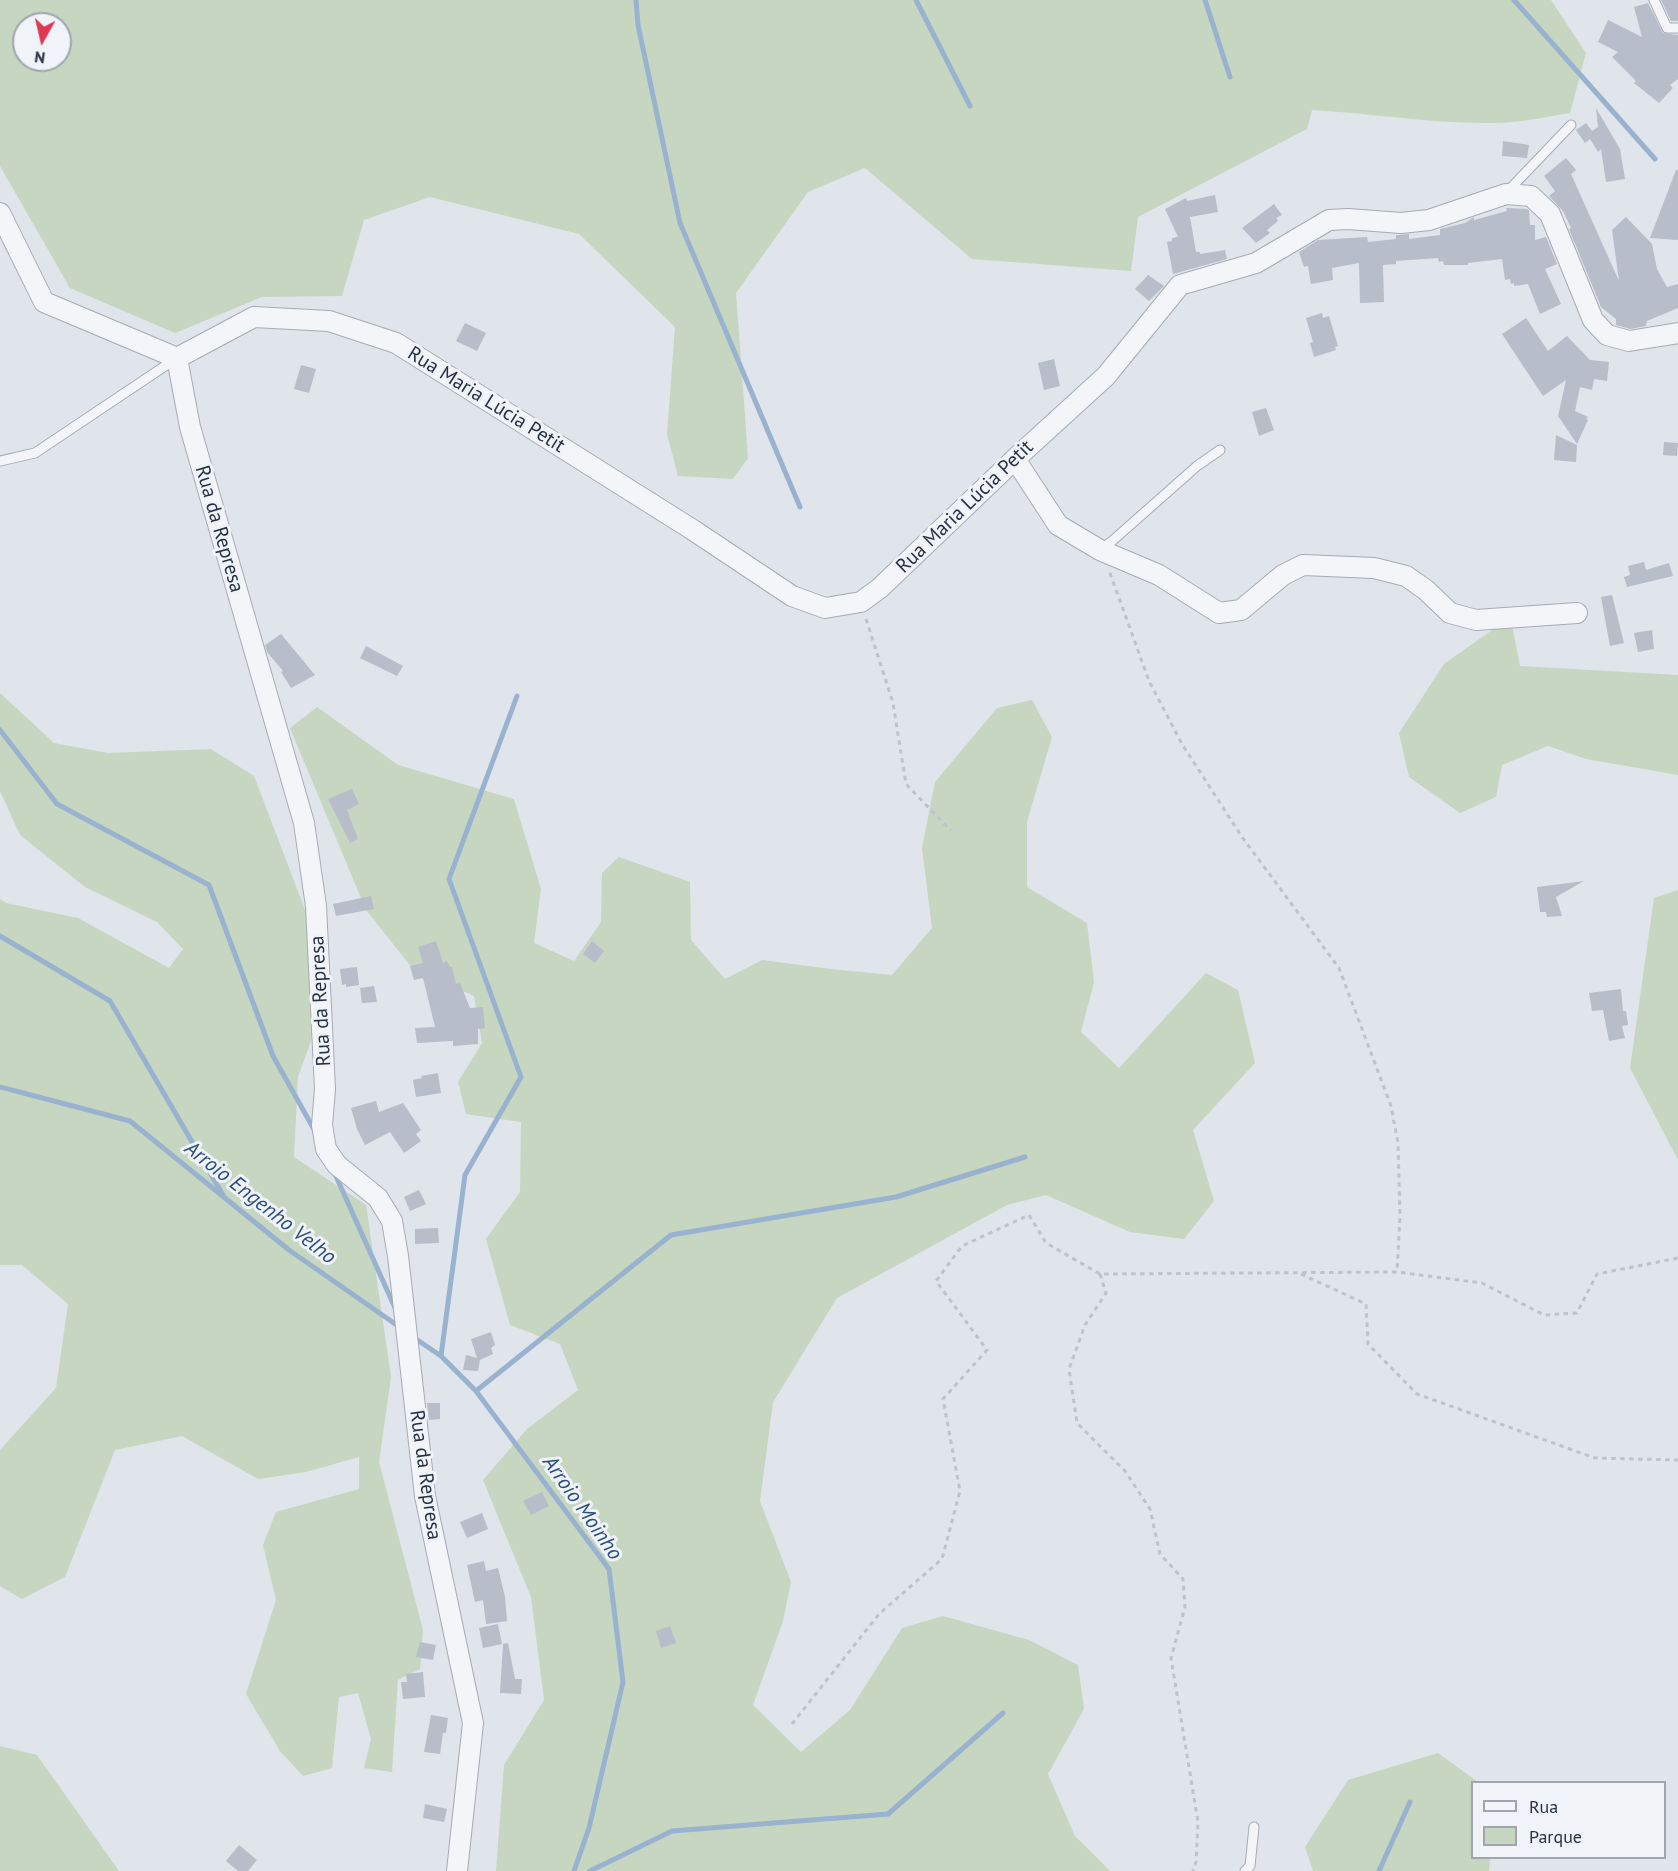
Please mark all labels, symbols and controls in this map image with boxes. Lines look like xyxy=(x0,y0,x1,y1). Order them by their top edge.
north arrow xyxy=(12,12,72,72)
text: N xyxy=(33,47,46,68)
street label: Rua Maria Lúcia Petit xyxy=(403,342,569,458)
street label: Rua Maria Lúcia Petit xyxy=(891,435,1039,579)
street label: Rua da Represa xyxy=(189,463,249,595)
street label: Rua da Represa xyxy=(306,935,336,1067)
water label: Arroio Engenho Velho xyxy=(179,1136,341,1270)
street label: Rua da Represa xyxy=(404,1408,446,1542)
water label: Arroio Moinho xyxy=(537,1451,627,1565)
legend xyxy=(1471,1781,1666,1859)
text: Rua xyxy=(1529,1795,1558,1818)
text: Parque xyxy=(1529,1825,1582,1848)

